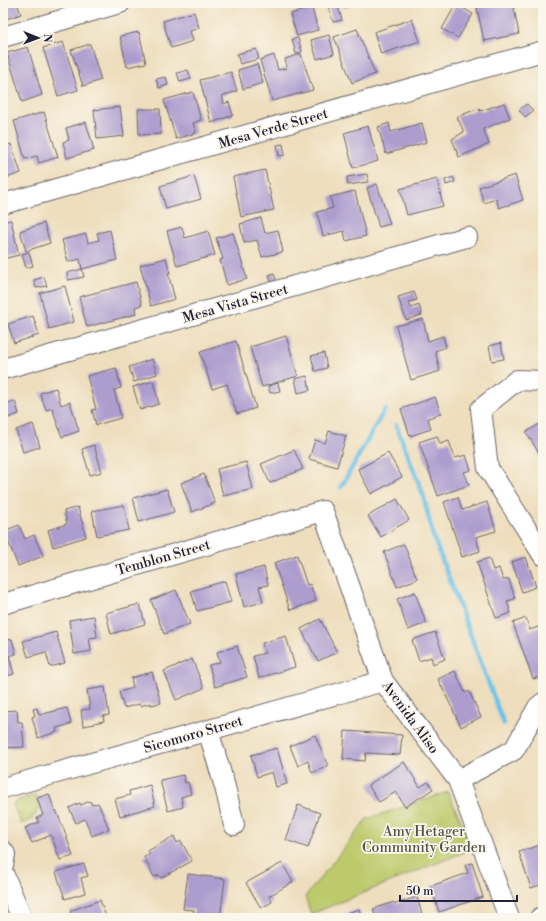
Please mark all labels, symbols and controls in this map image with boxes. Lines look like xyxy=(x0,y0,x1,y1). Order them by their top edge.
north arrow xyxy=(18,18,58,58)
text: N xyxy=(40,34,54,43)
street label: Mesa Verde Street xyxy=(216,105,330,153)
street label: Mesa Vista Street xyxy=(181,280,290,328)
street label: Temblon Street xyxy=(114,536,212,580)
street label: Avenida Aliso xyxy=(377,677,443,758)
street label: Sicomoro Street xyxy=(142,712,245,758)
park label: Amy Hetager Community Garden xyxy=(362,823,487,857)
scale bar xyxy=(400,877,517,903)
text: 50 m xyxy=(406,884,434,899)

